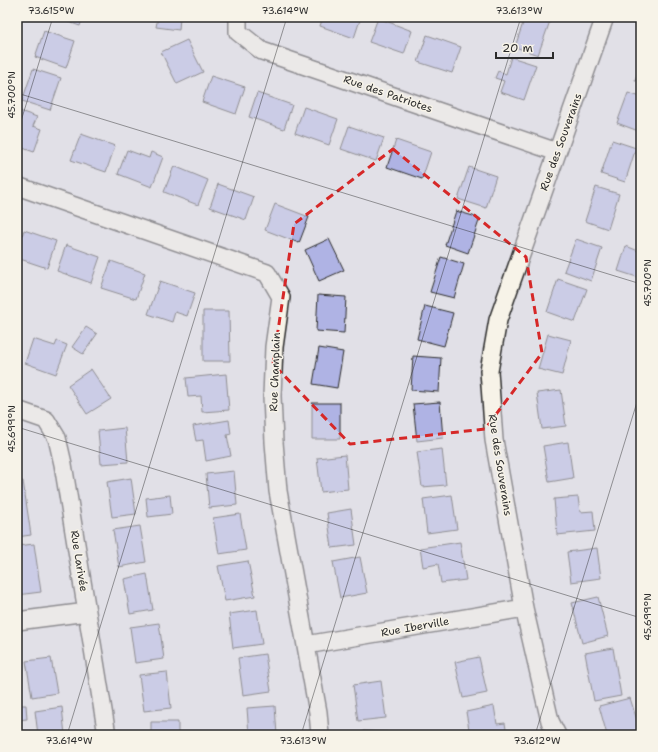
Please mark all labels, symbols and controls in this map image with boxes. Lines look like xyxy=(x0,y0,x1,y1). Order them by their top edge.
text: 73.615°W xyxy=(28,4,75,17)
text: 73.614°W xyxy=(261,4,309,17)
text: 73.613°W xyxy=(495,4,543,17)
scale bar xyxy=(496,34,553,60)
text: 20 m xyxy=(502,40,533,56)
text: 45.700°N xyxy=(5,71,18,119)
street label: Rue des Patriotes xyxy=(341,72,435,116)
street label: Rue des Souverains xyxy=(536,91,586,193)
text: 45.700°N xyxy=(641,259,654,307)
street label: Rue Champlain xyxy=(266,332,284,412)
text: 45.699°N xyxy=(5,405,18,453)
street label: Rue des Souverains xyxy=(485,413,515,517)
street label: Rue Larivée xyxy=(67,529,91,593)
text: 45.699°N xyxy=(641,593,654,641)
street label: Rue Iberville xyxy=(380,614,450,640)
text: 73.614°W xyxy=(45,734,93,747)
text: 73.613°W xyxy=(279,734,327,747)
text: 73.612°W xyxy=(514,734,561,747)

